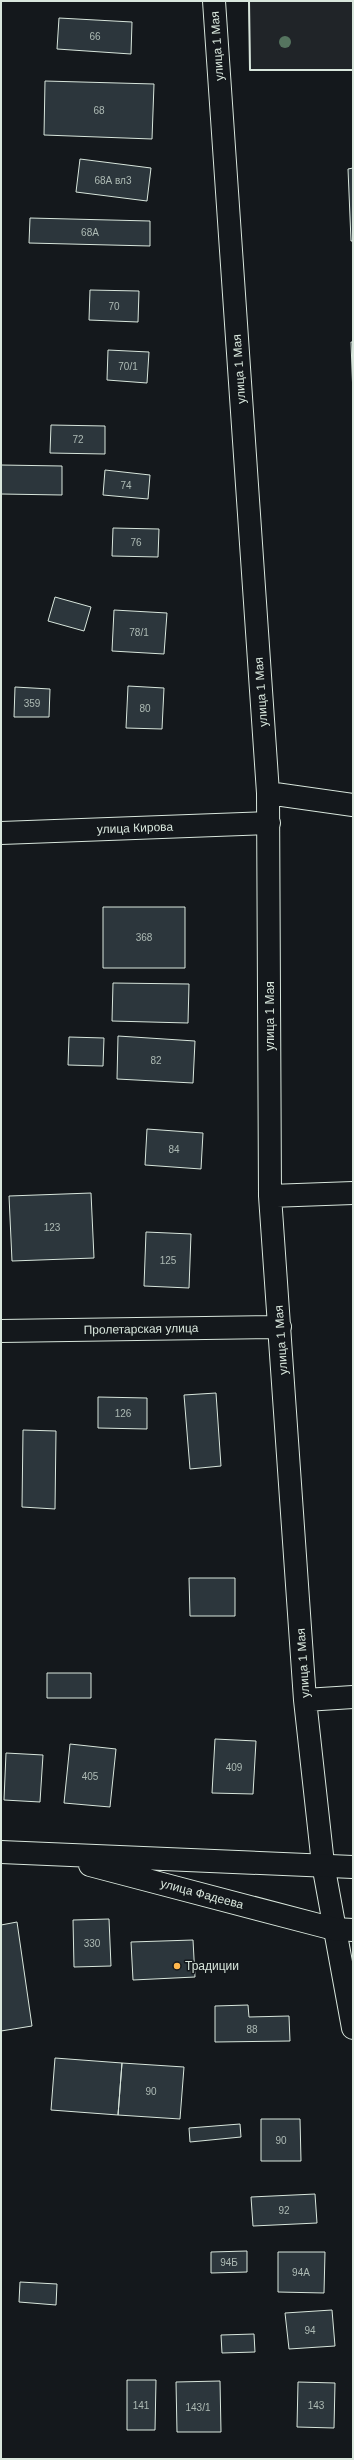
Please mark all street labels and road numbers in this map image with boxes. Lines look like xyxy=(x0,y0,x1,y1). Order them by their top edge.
street label: улица 1 Мая xyxy=(208,11,226,81)
street label: улица 1 Мая xyxy=(230,334,248,404)
street label: улица 1 Мая xyxy=(252,657,270,727)
street label: улица Кирова xyxy=(97,820,174,836)
street label: улица 1 Мая xyxy=(263,981,277,1051)
street label: улица 1 Мая xyxy=(272,1305,290,1375)
street label: Пролетарская улица xyxy=(84,1321,199,1337)
street label: улица 1 Мая xyxy=(294,1628,312,1698)
street label: улица Фадеева xyxy=(159,1876,245,1912)

